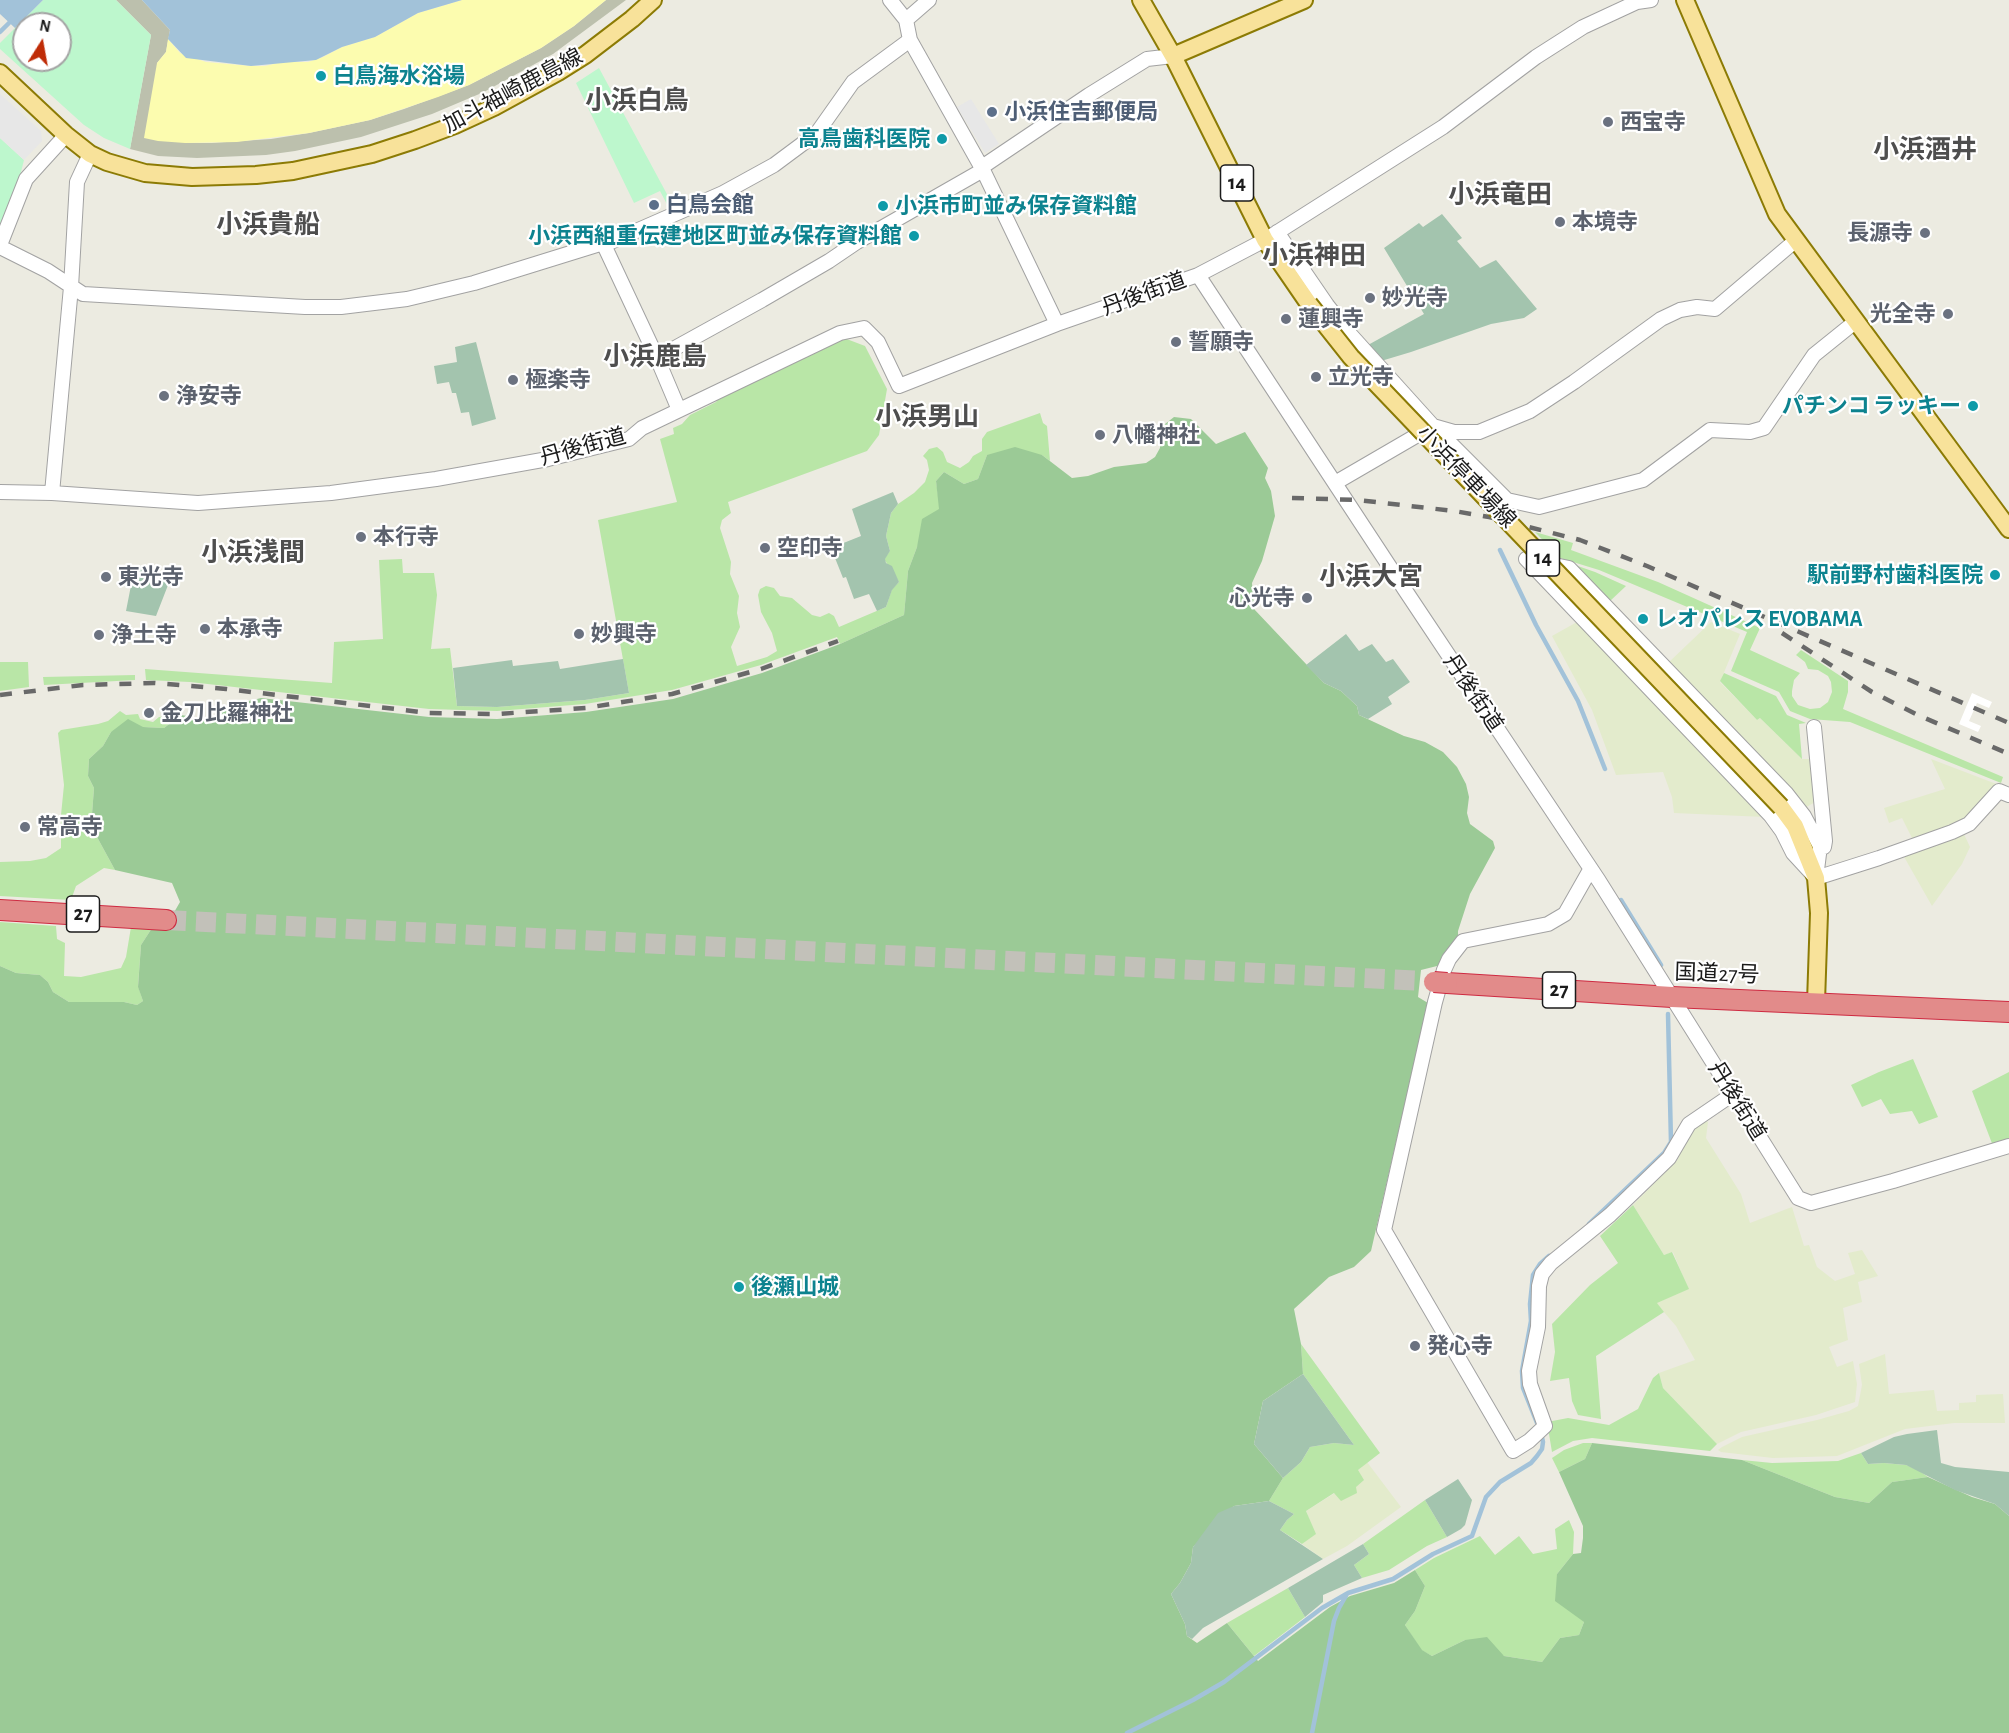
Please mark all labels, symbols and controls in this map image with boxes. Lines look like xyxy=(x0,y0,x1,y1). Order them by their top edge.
north arrow xyxy=(12,12,72,72)
text: N xyxy=(38,17,52,35)
street label: 加斗袖崎鹿島線 xyxy=(439,43,587,139)
place label: 白鳥海水浴場 xyxy=(333,63,465,89)
marker: 白鳥海水浴場 xyxy=(314,69,328,83)
district label: 小浜白鳥 xyxy=(585,85,689,117)
place label: 小浜住吉郵便局 xyxy=(1004,99,1158,125)
marker: 小浜住吉郵便局 xyxy=(985,105,999,119)
place label: 西宝寺 xyxy=(1620,109,1686,135)
marker: 西宝寺 xyxy=(1601,115,1615,129)
place label: 高鳥歯科医院 xyxy=(798,126,930,152)
marker: 高鳥歯科医院 xyxy=(935,132,949,146)
district label: 小浜酒井 xyxy=(1873,134,1977,166)
road number: 14 xyxy=(1220,165,1254,201)
district label: 小浜竜田 xyxy=(1448,179,1552,211)
place label: 白鳥会館 xyxy=(666,192,754,218)
place label: 小浜市町並み保存資料館 xyxy=(895,193,1137,219)
marker: 白鳥会館 xyxy=(647,198,661,212)
marker: 小浜市町並み保存資料館 xyxy=(876,199,890,213)
district label: 小浜貴船 xyxy=(216,209,320,241)
place label: 本境寺 xyxy=(1572,209,1638,235)
marker: 本境寺 xyxy=(1553,215,1567,229)
place label: 長源寺 xyxy=(1847,220,1913,246)
place label: 小浜西組重伝建地区町並み保存資料館 xyxy=(528,223,902,249)
marker: 長源寺 xyxy=(1918,226,1932,240)
marker: 小浜西組重伝建地区町並み保存資料館 xyxy=(907,229,921,243)
district label: 小浜神田 xyxy=(1262,240,1366,272)
street label: 丹後街道 xyxy=(1098,267,1190,321)
place label: 妙光寺 xyxy=(1382,285,1448,311)
marker: 妙光寺 xyxy=(1363,291,1377,305)
place label: 光全寺 xyxy=(1870,301,1936,327)
place label: 蓮興寺 xyxy=(1298,306,1364,332)
marker: 光全寺 xyxy=(1941,307,1955,321)
marker: 蓮興寺 xyxy=(1279,312,1293,326)
place label: 誓願寺 xyxy=(1188,329,1254,355)
marker: 誓願寺 xyxy=(1169,335,1183,349)
district label: 小浜鹿島 xyxy=(603,341,707,373)
place label: 立光寺 xyxy=(1328,364,1394,390)
place label: 極楽寺 xyxy=(525,367,591,393)
marker: 立光寺 xyxy=(1309,370,1323,384)
marker: 極楽寺 xyxy=(506,373,520,387)
place label: 浄安寺 xyxy=(176,383,242,409)
marker: 浄安寺 xyxy=(157,389,171,403)
place label: パチンコ ラッキー xyxy=(1782,393,1961,419)
marker: パチンコ ラッキー xyxy=(1966,399,1980,413)
district label: 小浜男山 xyxy=(875,401,979,433)
street label: 小浜停車場線 xyxy=(1411,420,1521,534)
place label: 八幡神社 xyxy=(1112,422,1200,448)
street label: 丹後街道 xyxy=(537,423,629,471)
marker: 八幡神社 xyxy=(1093,428,1107,442)
place label: 本行寺 xyxy=(373,524,439,550)
marker: 本行寺 xyxy=(354,530,368,544)
place label: 空印寺 xyxy=(777,535,843,561)
district label: 小浜浅間 xyxy=(201,537,305,569)
road number: 14 xyxy=(1526,540,1560,576)
marker: 空印寺 xyxy=(758,541,772,555)
district label: 小浜大宮 xyxy=(1319,561,1423,593)
place label: 駅前野村歯科医院 xyxy=(1807,562,1983,588)
place label: 東光寺 xyxy=(118,564,184,590)
marker: 駅前野村歯科医院 xyxy=(1988,568,2002,582)
marker: 東光寺 xyxy=(99,570,113,584)
place label: 心光寺 xyxy=(1229,585,1295,611)
marker: 心光寺 xyxy=(1300,591,1314,605)
place label: レオパレス EVOBAMA xyxy=(1655,606,1863,632)
marker: レオパレス EVOBAMA xyxy=(1636,612,1650,626)
place label: 本承寺 xyxy=(217,616,283,642)
place label: 妙興寺 xyxy=(591,621,657,647)
place label: 浄土寺 xyxy=(111,622,177,648)
marker: 本承寺 xyxy=(198,622,212,636)
marker: 妙興寺 xyxy=(572,627,586,641)
marker: 浄土寺 xyxy=(92,628,106,642)
street label: 丹後街道 xyxy=(1437,649,1509,737)
place label: 金刀比羅神社 xyxy=(161,700,293,726)
marker: 金刀比羅神社 xyxy=(142,706,156,720)
place label: 常高寺 xyxy=(37,814,103,840)
marker: 常高寺 xyxy=(18,820,32,834)
road number: 27 xyxy=(66,896,100,932)
street label: 国道27号 xyxy=(1674,959,1760,989)
road number: 27 xyxy=(1542,972,1576,1008)
street label: 丹後街道 xyxy=(1702,1057,1772,1145)
place label: 後瀬山城 xyxy=(751,1274,839,1300)
marker: 後瀬山城 xyxy=(732,1280,746,1294)
place label: 発心寺 xyxy=(1427,1333,1493,1359)
marker: 発心寺 xyxy=(1408,1339,1422,1353)

